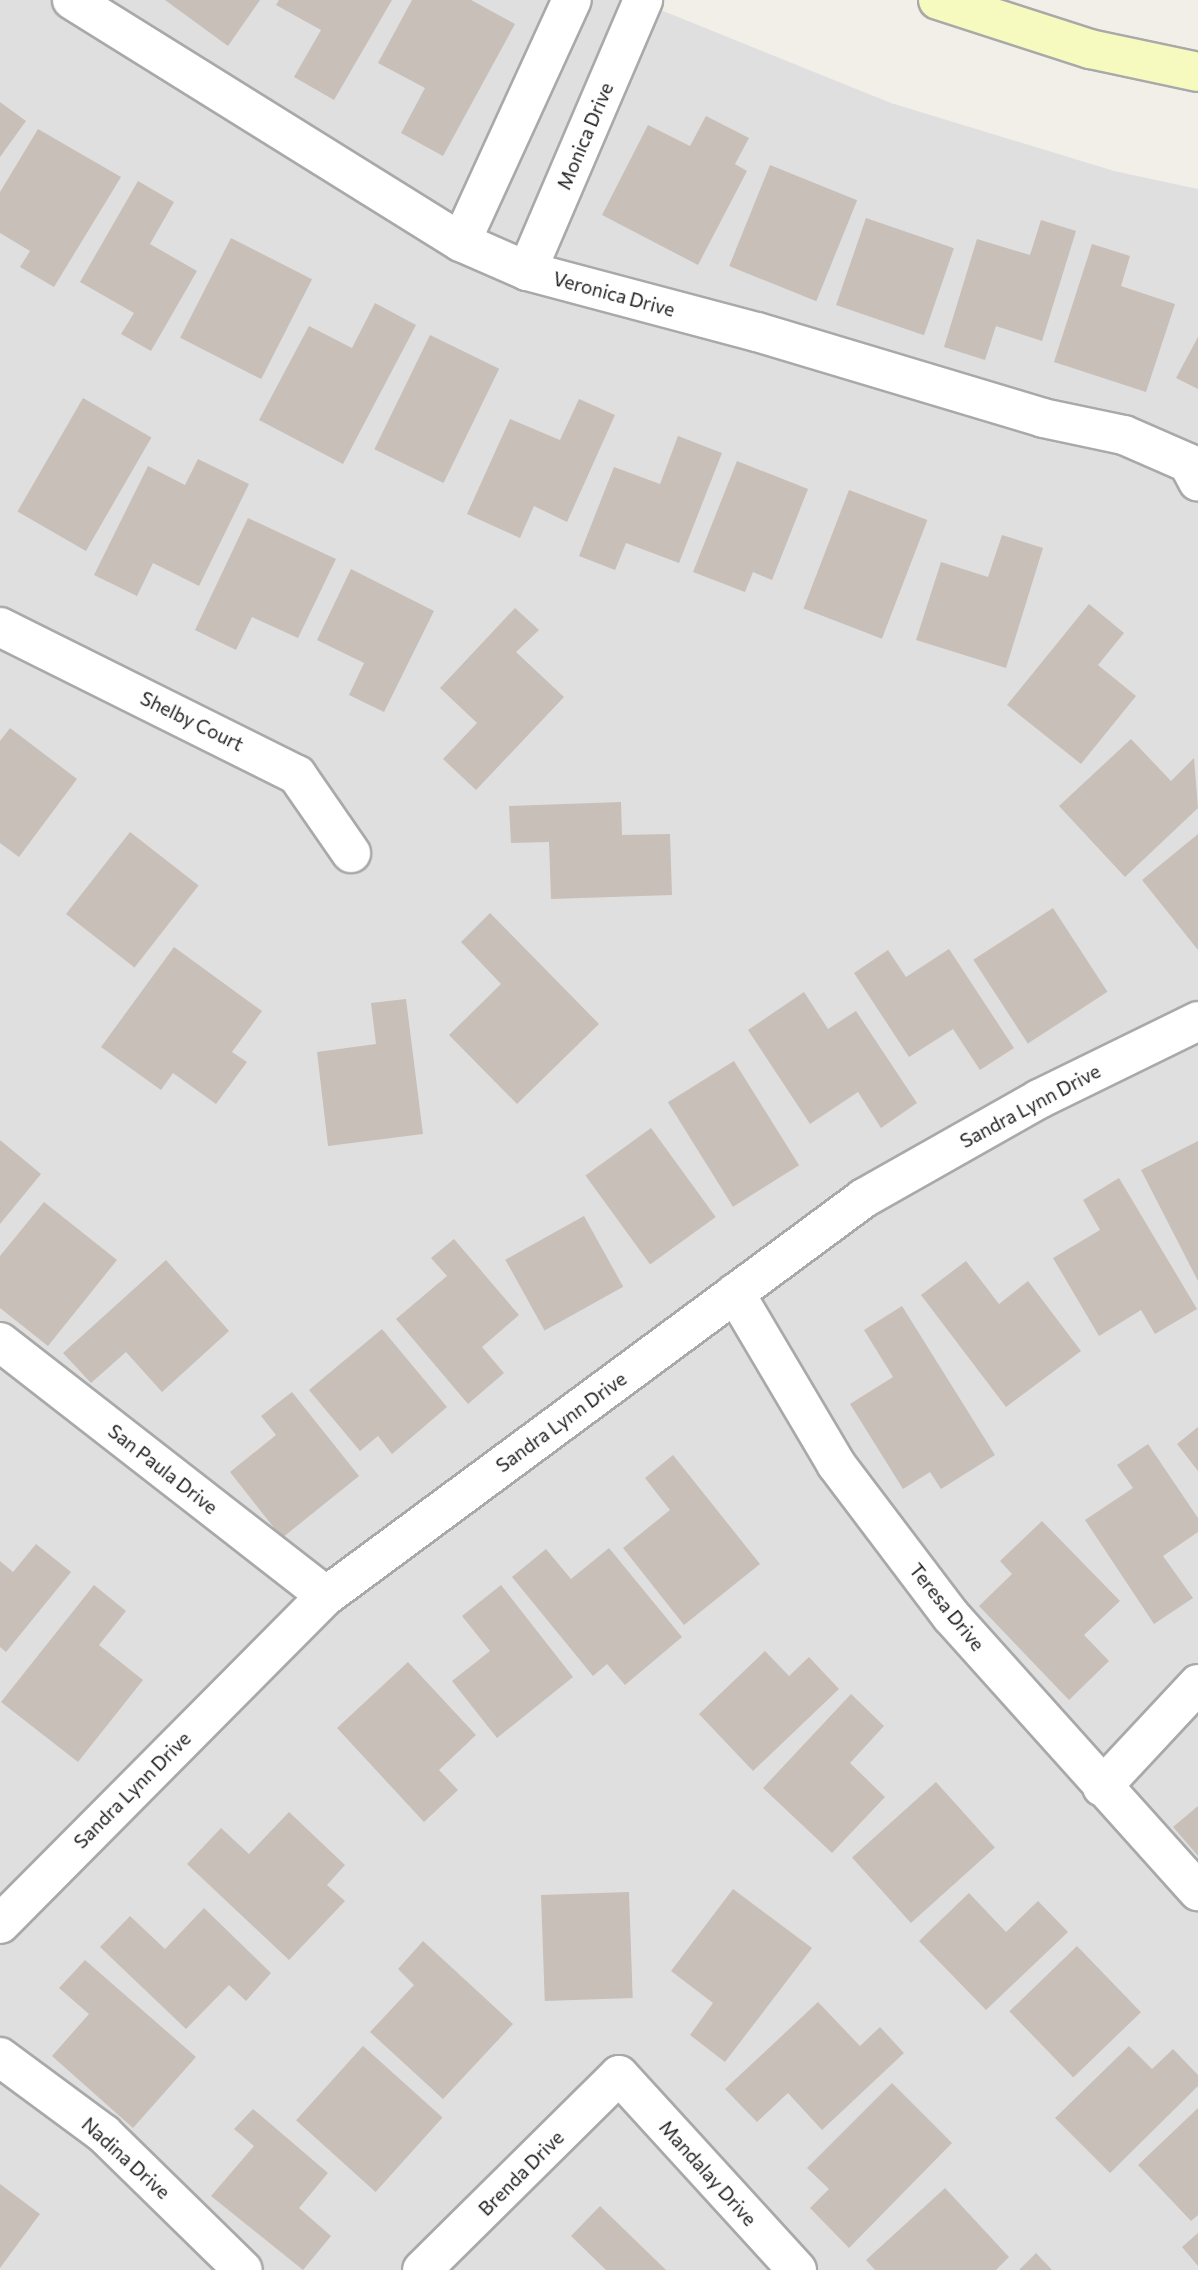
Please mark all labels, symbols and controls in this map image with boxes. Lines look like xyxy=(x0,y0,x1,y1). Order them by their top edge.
street label: Monica Drive xyxy=(552,79,618,193)
street label: Veronica Drive xyxy=(551,267,677,321)
street label: Shelby Court xyxy=(137,686,247,756)
street label: Sandra Lynn Drive xyxy=(956,1059,1104,1153)
street label: Sandra Lynn Drive xyxy=(491,1367,631,1477)
street label: San Paula Drive xyxy=(104,1419,222,1519)
street label: Teresa Drive xyxy=(905,1559,989,1655)
street label: Sandra Lynn Drive xyxy=(69,1727,195,1853)
street label: Nadina Drive xyxy=(77,2113,175,2203)
street label: Mandalay Drive xyxy=(655,2116,761,2230)
street label: Brenda Drive xyxy=(474,2126,568,2220)

